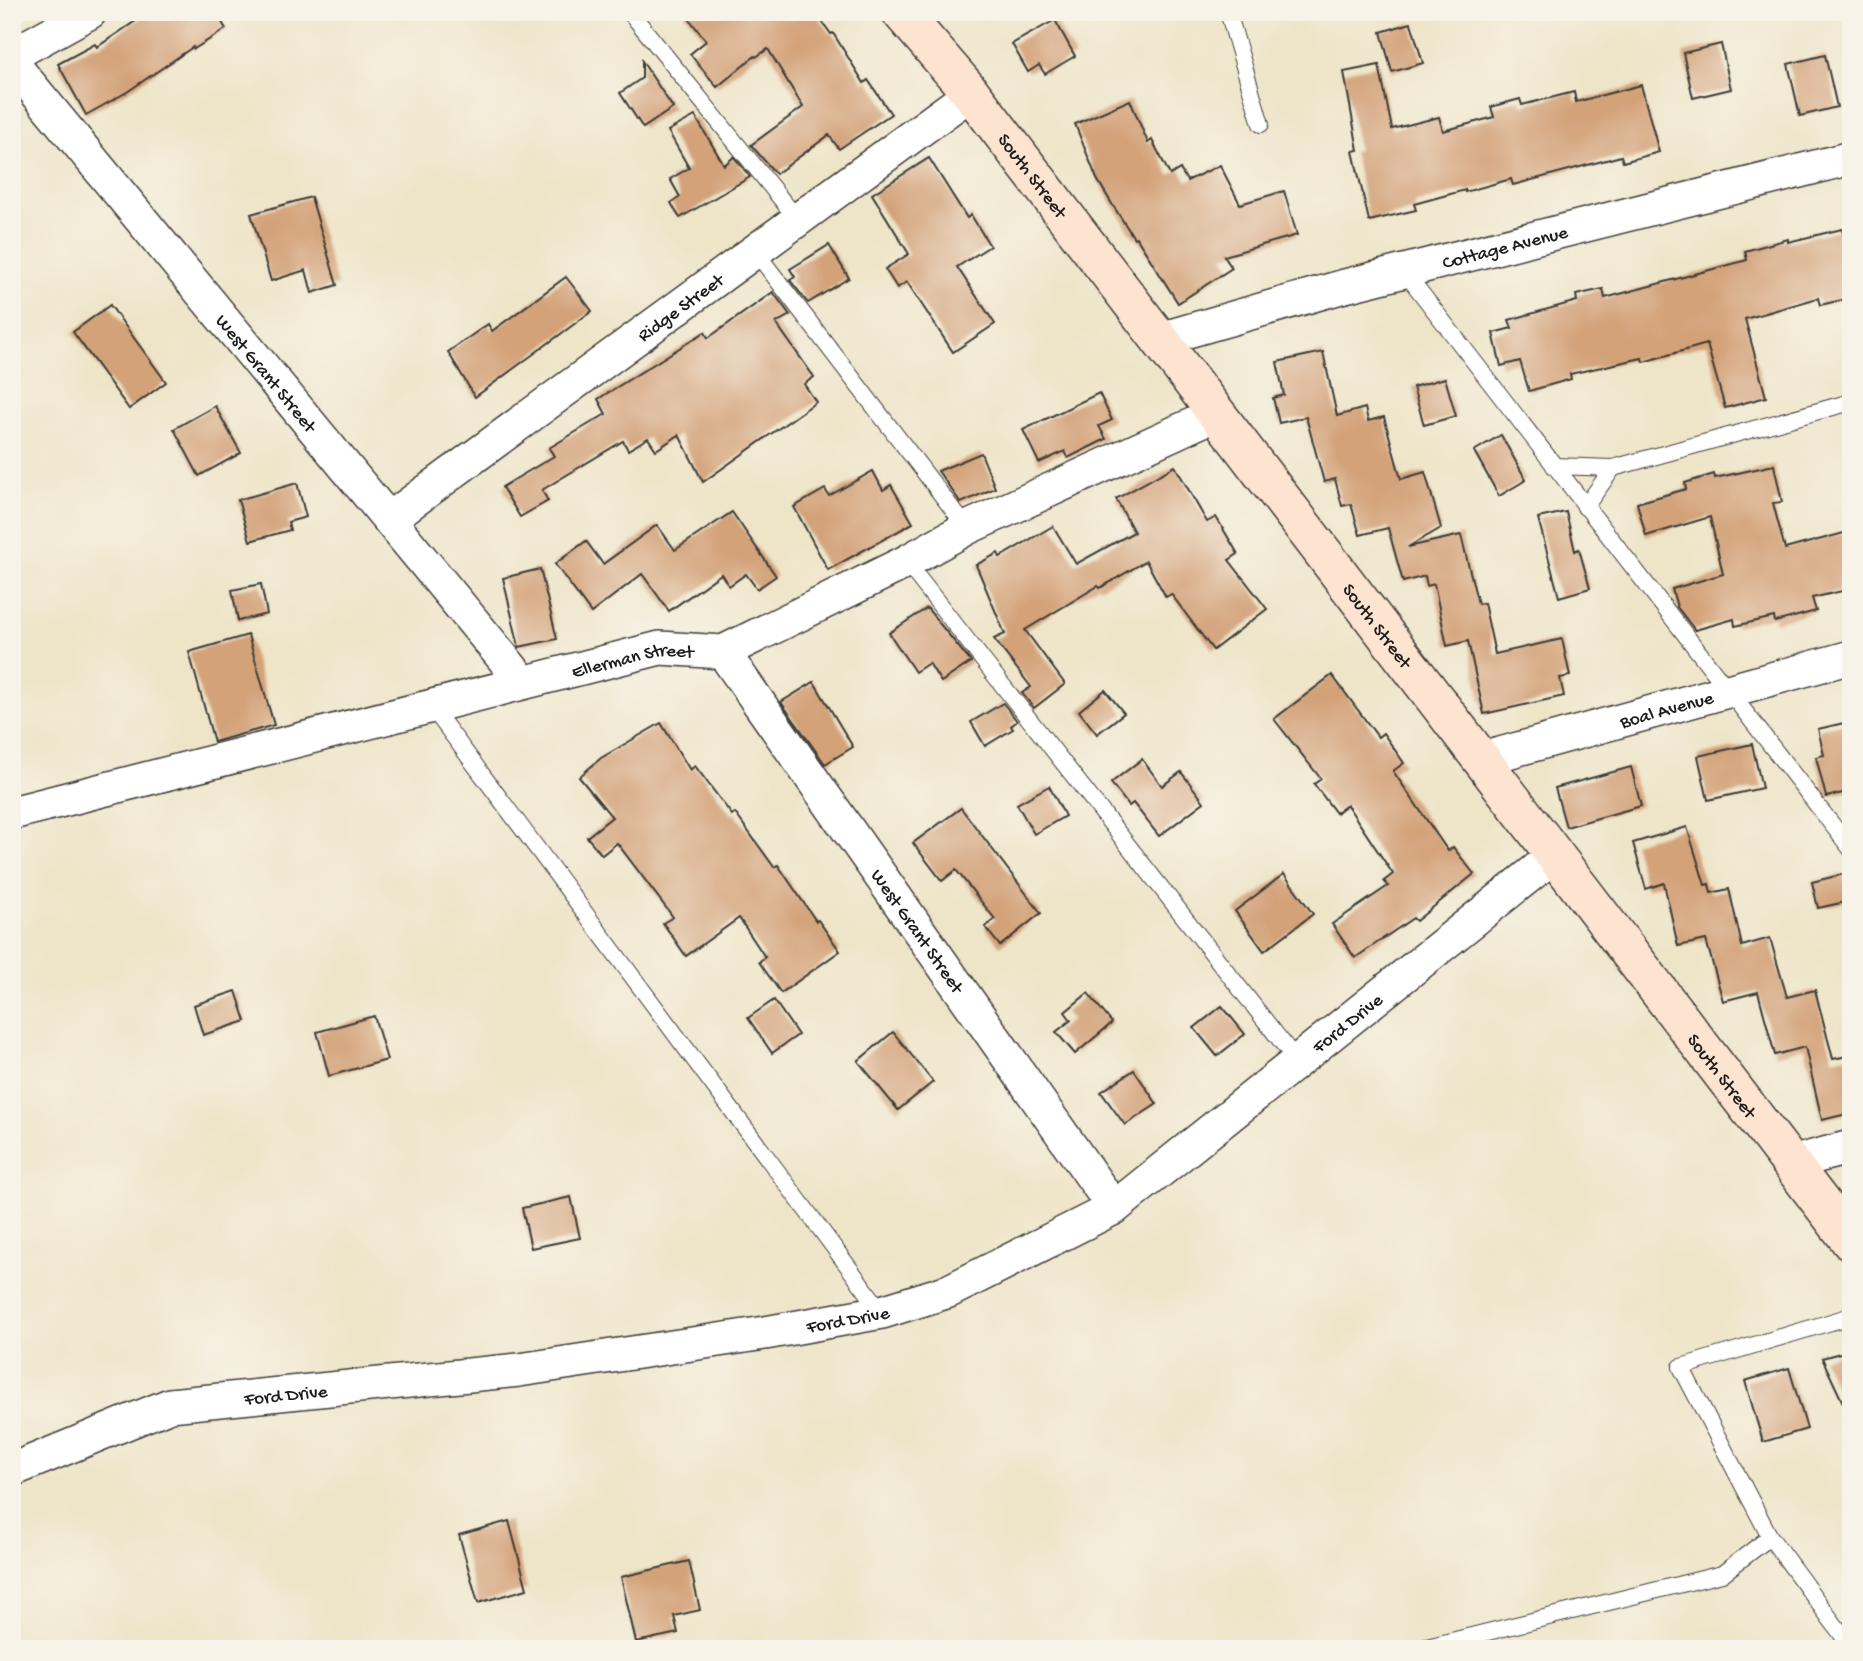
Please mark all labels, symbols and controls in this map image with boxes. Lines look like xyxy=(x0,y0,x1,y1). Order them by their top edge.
street label: South Street xyxy=(991,130,1072,226)
street label: Cottage Avenue xyxy=(1440,222,1571,276)
street label: Ridge Street xyxy=(634,269,731,348)
street label: West Grant Street xyxy=(209,311,322,440)
street label: South Street xyxy=(1336,580,1417,676)
street label: Ellerman Street xyxy=(570,640,697,685)
street label: Boal Avenue xyxy=(1617,688,1717,736)
street label: West Grant Street xyxy=(864,866,969,1001)
street label: Ford Drive xyxy=(1308,989,1389,1060)
street label: South Street xyxy=(1681,1030,1761,1126)
street label: Ford Drive xyxy=(804,1302,893,1341)
street label: Ford Drive xyxy=(242,1381,329,1413)

